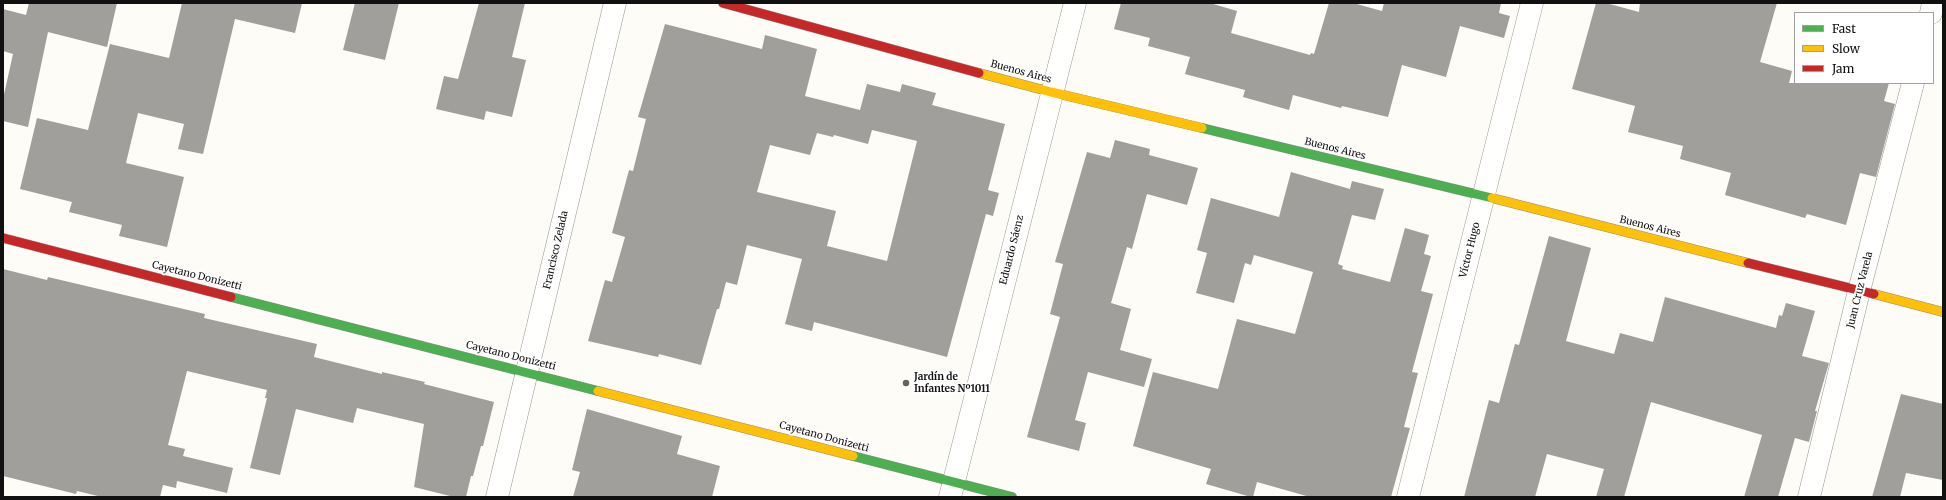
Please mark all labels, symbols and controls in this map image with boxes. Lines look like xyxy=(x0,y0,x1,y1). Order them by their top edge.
legend xyxy=(1794,12,1934,84)
text: Fast xyxy=(1832,21,1856,36)
text: Slow xyxy=(1832,41,1860,56)
street label: Buenos Aires xyxy=(989,58,1053,86)
text: Jam xyxy=(1832,61,1854,76)
street label: Buenos Aires xyxy=(1303,136,1367,162)
street label: Francisco Zelada xyxy=(541,210,571,290)
street label: Eduardo Sáenz xyxy=(998,214,1026,286)
street label: Buenos Aires xyxy=(1618,214,1682,240)
street label: Víctor Hugo xyxy=(1457,221,1483,279)
street label: Juan Cruz Varela xyxy=(1845,251,1875,329)
street label: Cayetano Donizetti xyxy=(151,259,243,293)
street label: Cayetano Donizetti xyxy=(465,339,557,373)
place label: Jardín de Infantes Nº1011 xyxy=(914,371,990,394)
marker: Jardín de Infantes Nº1011 xyxy=(901,378,911,388)
street label: Cayetano Donizetti xyxy=(778,419,870,455)

